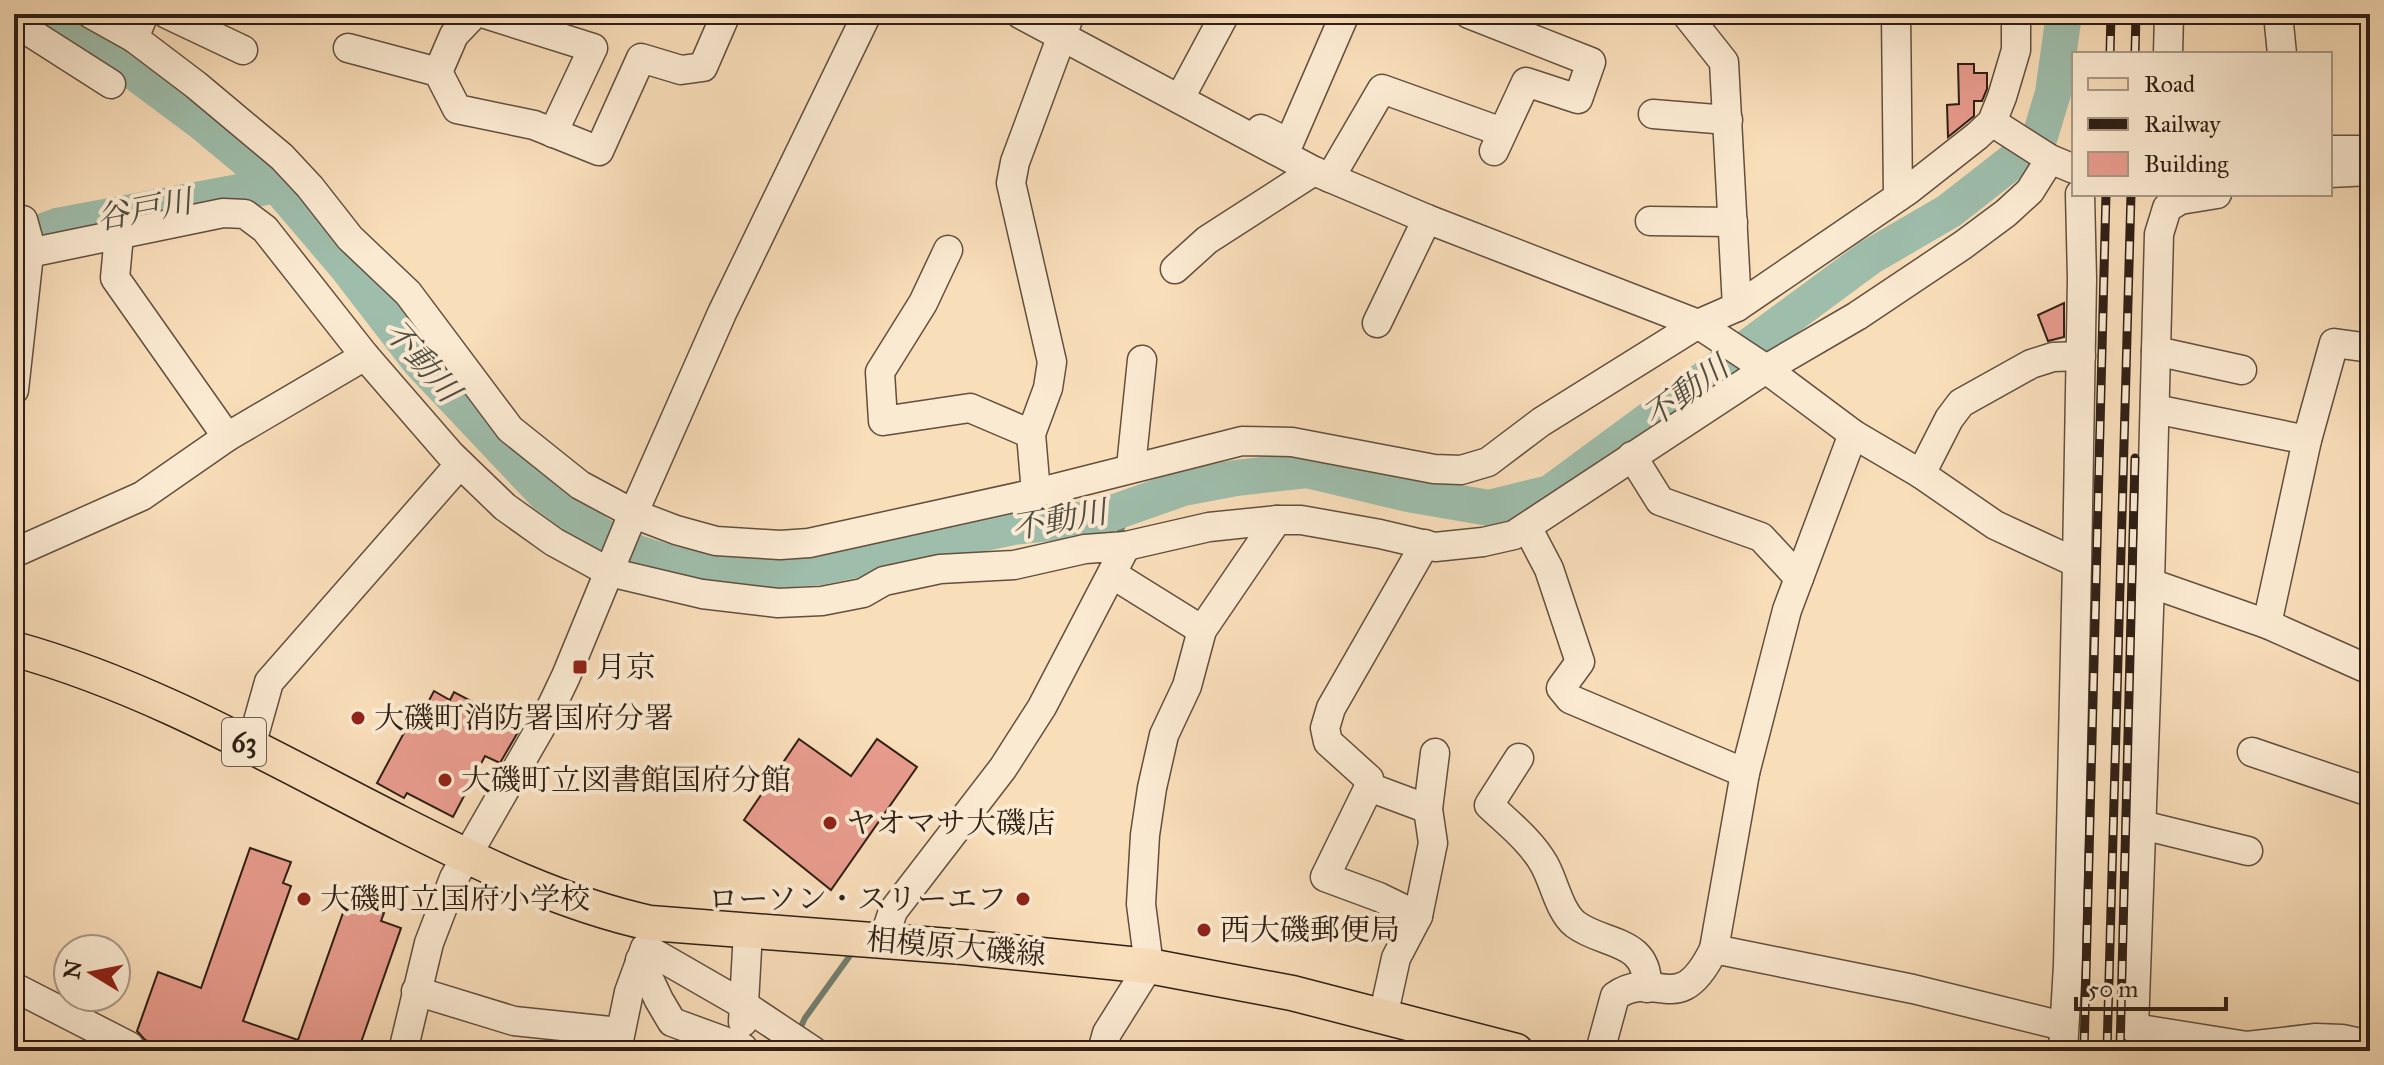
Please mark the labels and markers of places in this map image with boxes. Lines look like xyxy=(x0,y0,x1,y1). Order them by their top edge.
place label: 月京 xyxy=(596,649,656,685)
marker: 月京 xyxy=(571,658,589,676)
place label: 大磯町消防署国府分署 xyxy=(374,700,674,736)
marker: 大磯町消防署国府分署 xyxy=(349,709,367,727)
place label: 大磯町立図書館国府分館 xyxy=(461,762,791,798)
marker: 大磯町立図書館国府分館 xyxy=(436,771,454,789)
place label: ヤオマサ大磯店 xyxy=(846,805,1056,841)
marker: ヤオマサ大磯店 xyxy=(821,814,839,832)
place label: 大磯町立国府小学校 xyxy=(320,881,590,917)
place label: ローソン・スリーエフ xyxy=(708,881,1007,917)
marker: 大磯町立国府小学校 xyxy=(295,890,313,908)
marker: ローソン・スリーエフ xyxy=(1014,890,1032,908)
place label: 西大磯郵便局 xyxy=(1220,912,1400,948)
marker: 西大磯郵便局 xyxy=(1195,921,1213,939)

